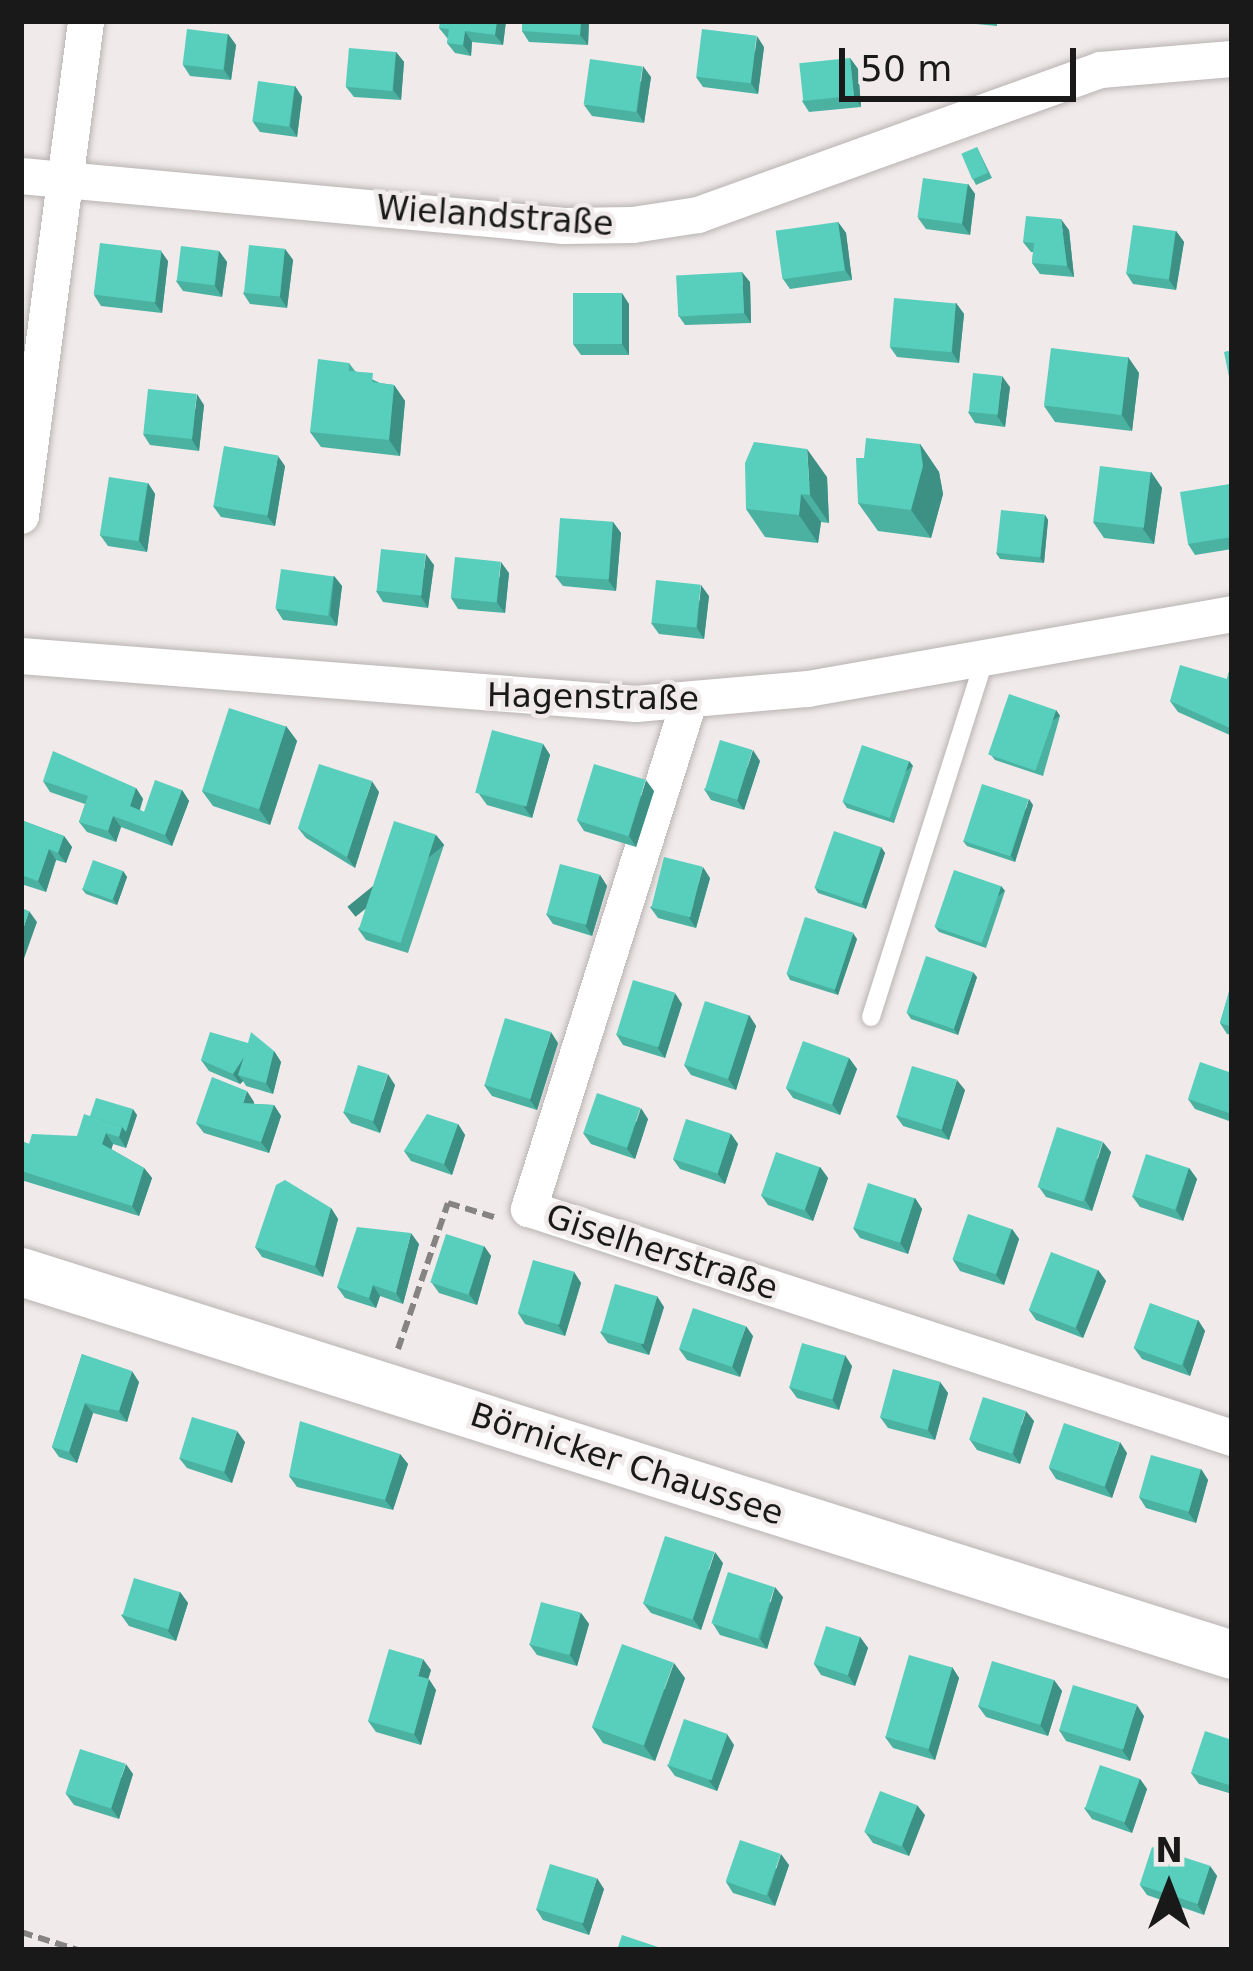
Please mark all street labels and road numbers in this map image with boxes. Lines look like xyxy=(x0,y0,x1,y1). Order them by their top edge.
street label: Wielandstraße xyxy=(375,188,615,244)
street label: Hagenstraße xyxy=(487,675,699,719)
street label: Giselherstraße xyxy=(541,1196,783,1308)
street label: Börnicker Chaussee xyxy=(466,1395,788,1533)

